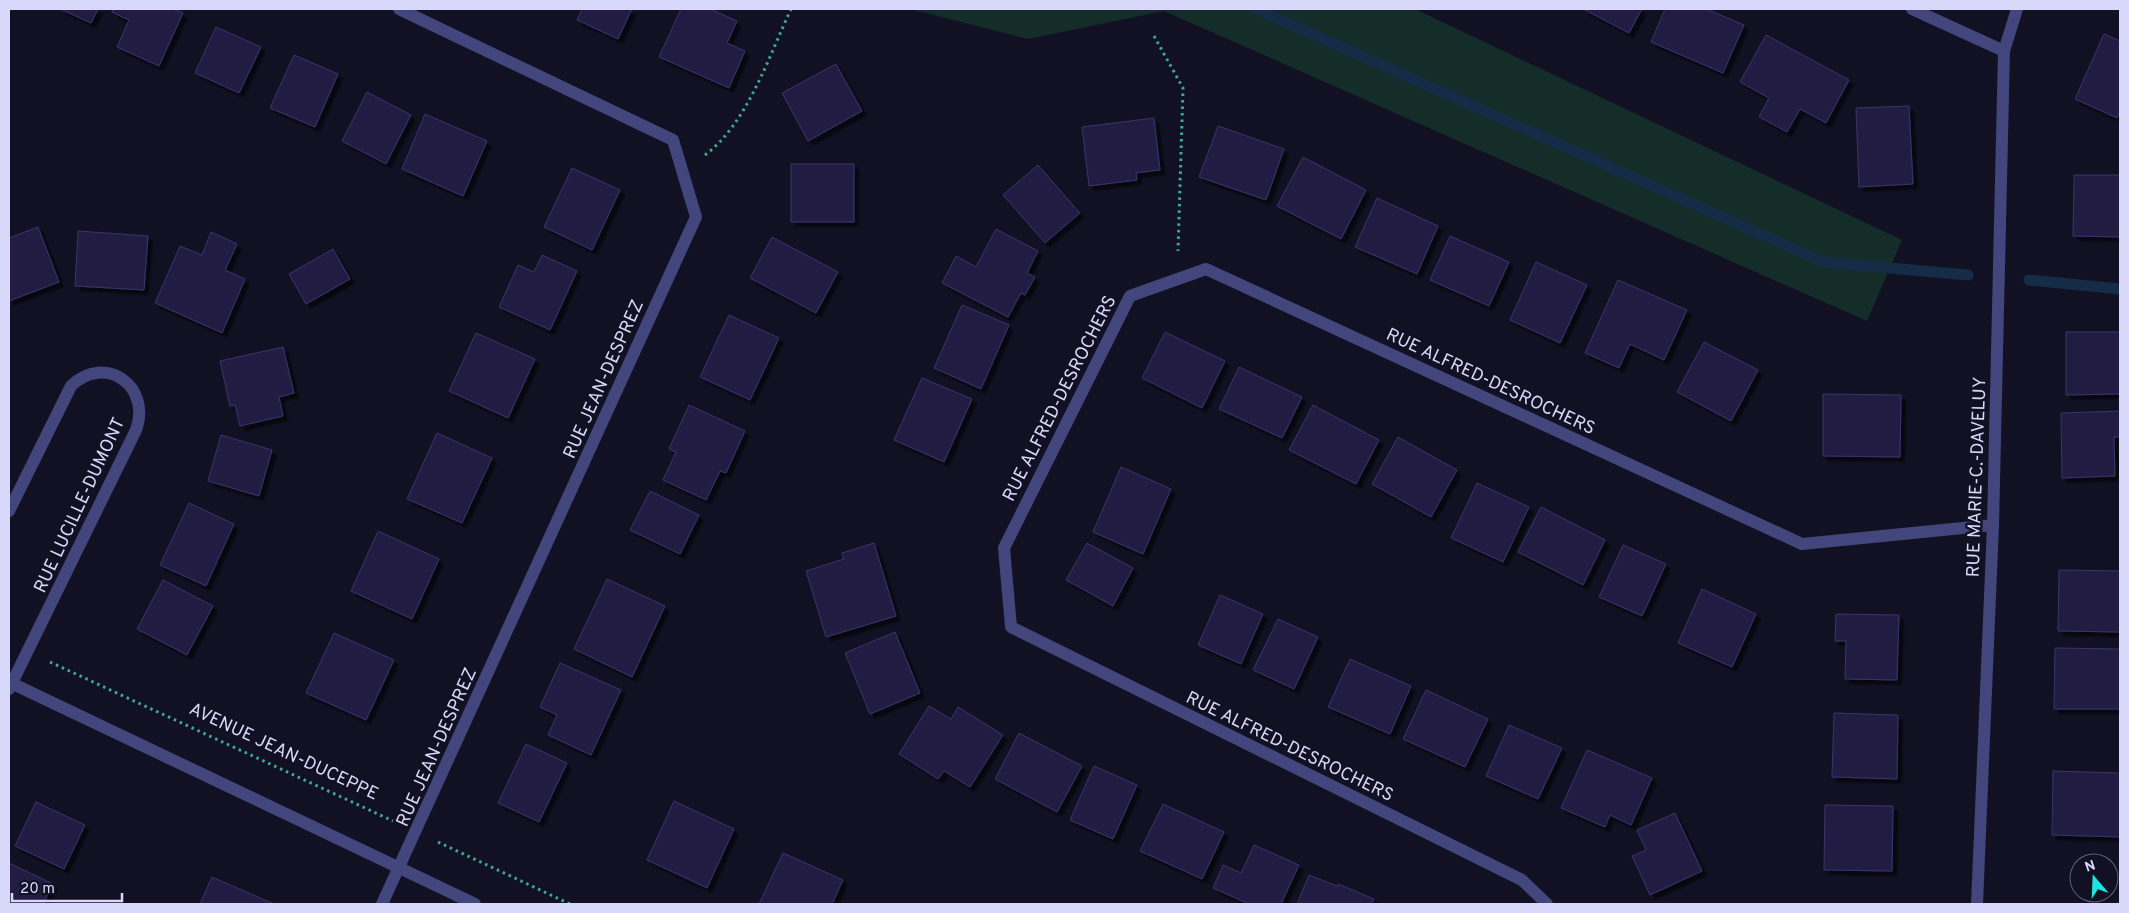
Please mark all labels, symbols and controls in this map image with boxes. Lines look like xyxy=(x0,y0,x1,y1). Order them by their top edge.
street label: RUE ALFRED-DESROCHERS xyxy=(998,292,1122,506)
street label: RUE JEAN-DESPREZ xyxy=(559,297,650,463)
street label: RUE ALFRED-DESROCHERS xyxy=(1382,324,1599,441)
street label: RUE MARIE-C.-DAVELUY xyxy=(1963,376,1992,578)
street label: RUE LUCILLE-DUMONT xyxy=(30,414,131,597)
street label: RUE JEAN-DESPREZ xyxy=(392,665,483,831)
street label: RUE ALFRED-DESROCHERS xyxy=(1182,687,1397,808)
street label: AVENUE JEAN-DUCEPPE xyxy=(185,698,382,806)
north arrow xyxy=(2069,853,2119,903)
text: N xyxy=(2083,857,2098,877)
scale bar xyxy=(12,870,122,902)
text: 20 m xyxy=(20,880,55,899)

